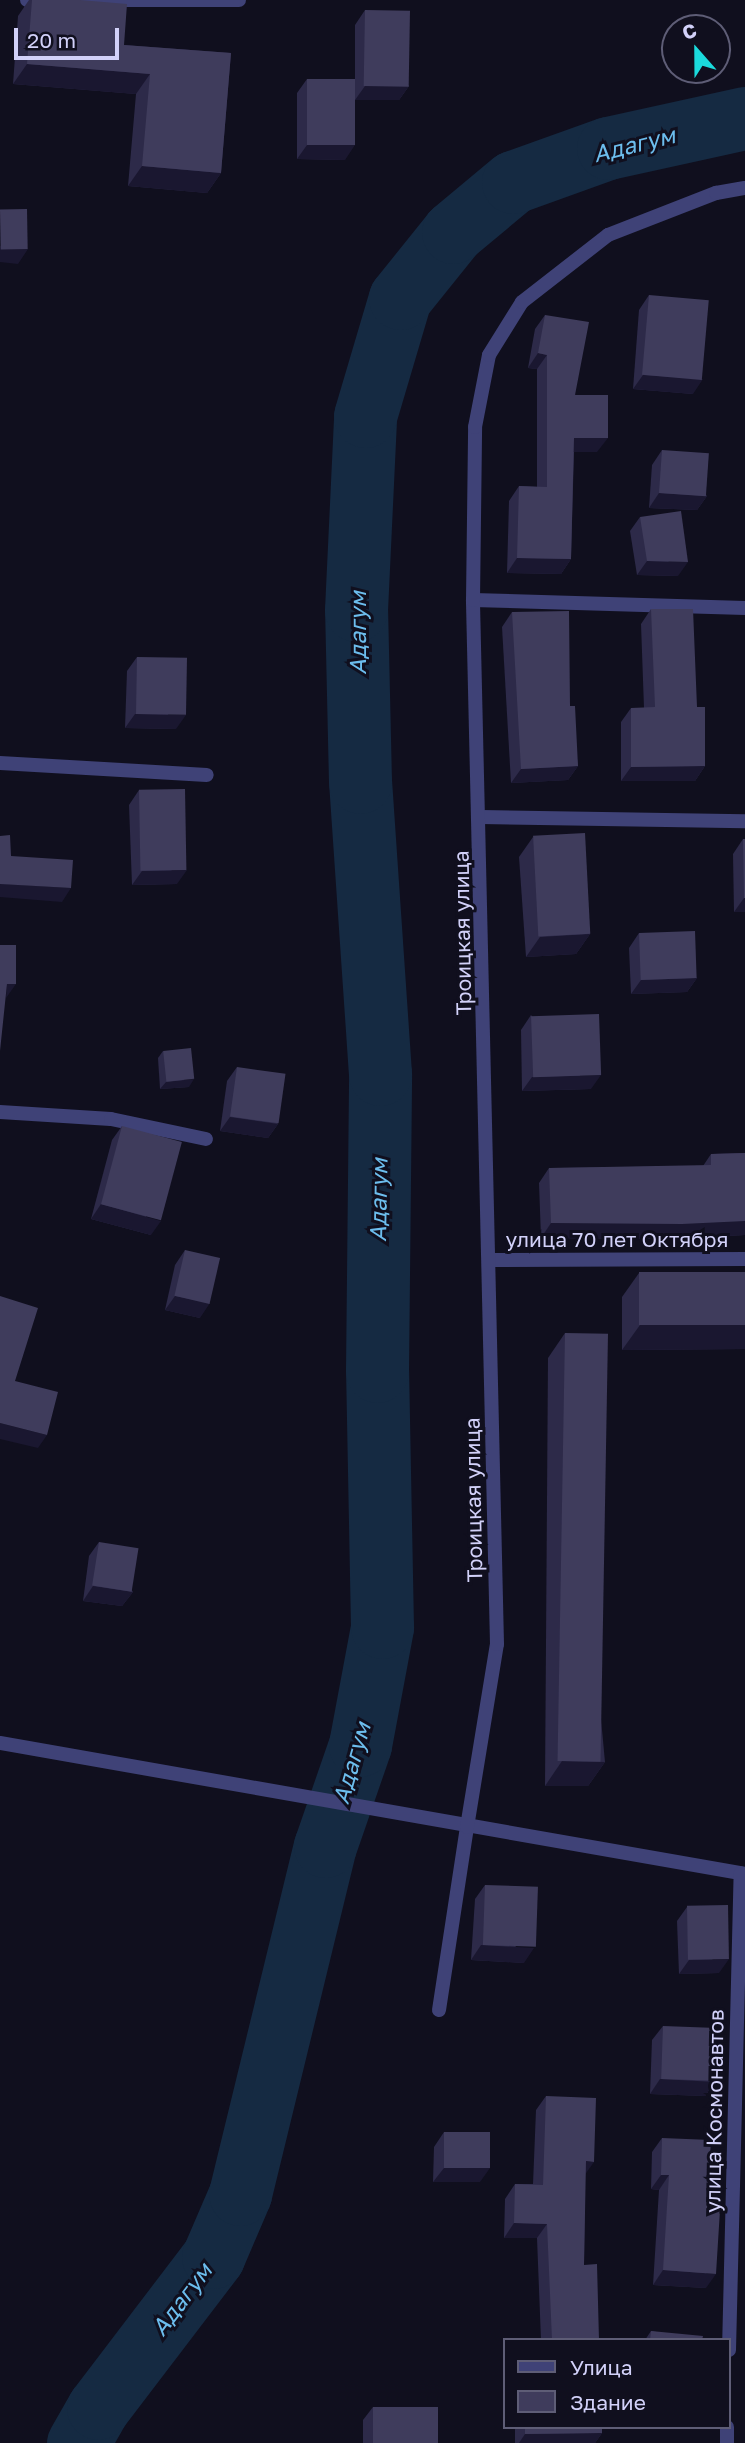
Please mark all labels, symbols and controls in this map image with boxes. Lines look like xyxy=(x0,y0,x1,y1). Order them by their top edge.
scale bar xyxy=(18,14,122,58)
north arrow xyxy=(661,14,731,84)
text: С xyxy=(679,18,699,44)
text: 20 m xyxy=(27,27,76,53)
water label: Адагум xyxy=(590,121,678,167)
water label: Адагум xyxy=(343,591,371,675)
street label: Троицкая улица xyxy=(448,850,476,1016)
water label: Адагум xyxy=(363,1158,393,1242)
street label: улица 70 лет Октября xyxy=(505,1226,729,1252)
street label: Троицкая улица xyxy=(459,1417,487,1583)
water label: Адагум xyxy=(326,1719,376,1807)
street label: улица Космонавтов xyxy=(700,2009,728,2213)
water label: Адагум xyxy=(145,2257,217,2341)
legend xyxy=(504,2338,731,2429)
text: Улица xyxy=(570,2354,633,2380)
text: Здание xyxy=(570,2389,646,2415)

